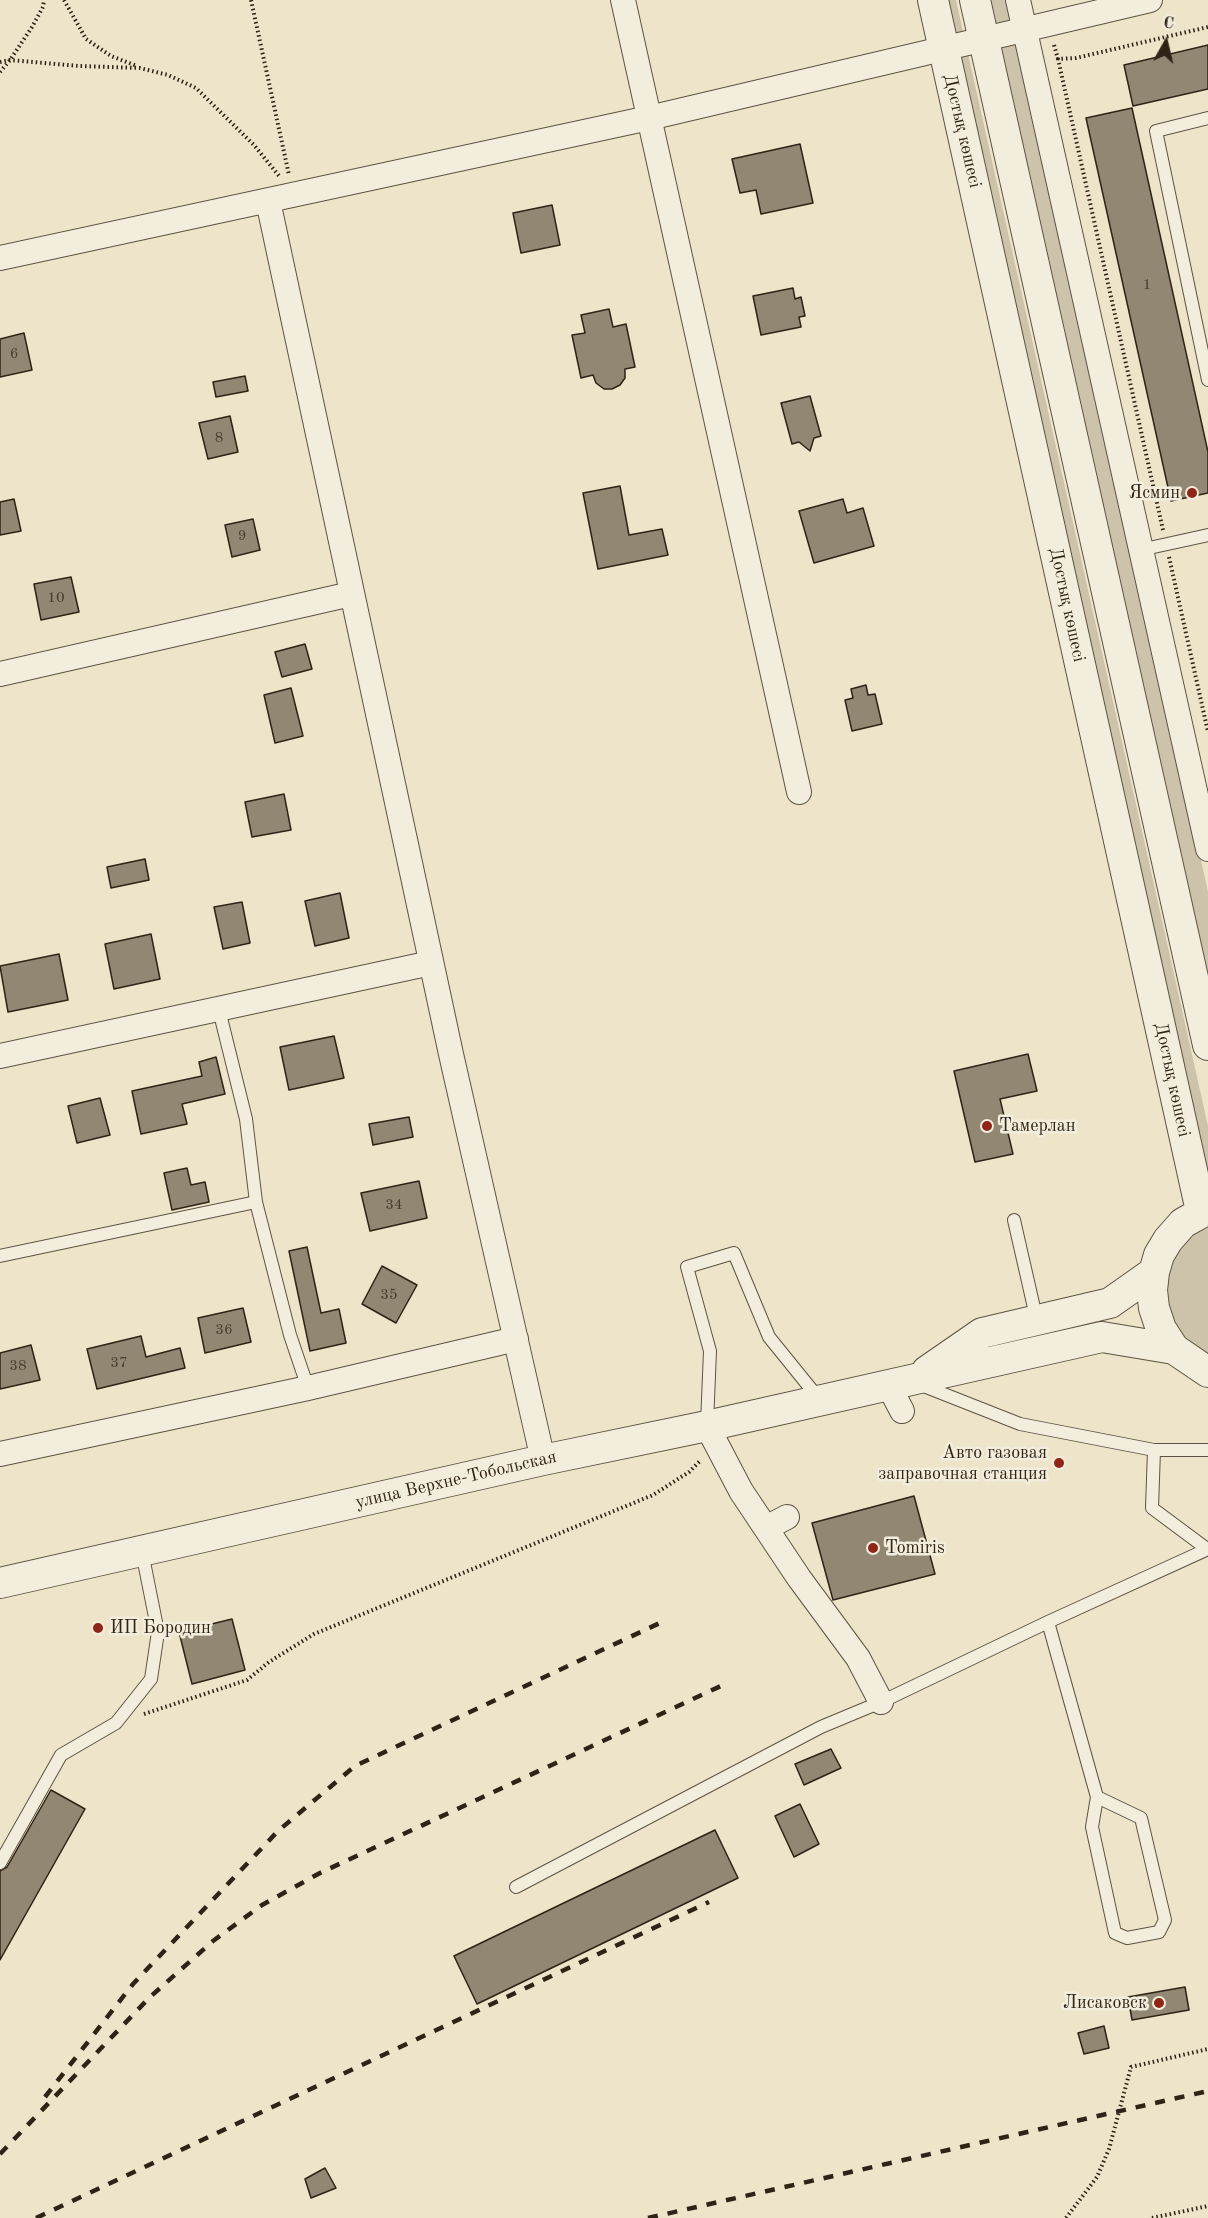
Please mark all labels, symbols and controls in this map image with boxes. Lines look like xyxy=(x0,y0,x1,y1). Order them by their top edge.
north arrow xyxy=(1136,12,1196,72)
text: С xyxy=(1162,16,1175,33)
street label: Достық көшесі xyxy=(938,72,986,190)
house number: 1 xyxy=(1143,276,1151,294)
house number: 6 xyxy=(10,345,18,363)
house number: 8 xyxy=(215,429,223,447)
place label: Ясмин xyxy=(1129,482,1180,504)
marker: Ясмин xyxy=(1185,486,1199,500)
house number: 9 xyxy=(238,527,246,545)
street label: Достық көшесі xyxy=(1044,546,1090,664)
house number: 10 xyxy=(47,589,65,607)
street label: Достық көшесі xyxy=(1149,1021,1195,1139)
place label: Тамерлан xyxy=(999,1115,1076,1137)
marker: Тамерлан xyxy=(980,1119,994,1133)
house number: 34 xyxy=(385,1196,403,1214)
house number: 35 xyxy=(380,1286,398,1304)
house number: 36 xyxy=(215,1321,233,1339)
house number: 37 xyxy=(110,1354,128,1372)
house number: 38 xyxy=(9,1357,27,1375)
place label: Авто газовая заправочная станция xyxy=(878,1442,1047,1484)
street label: улица Верхне-Тобольская xyxy=(353,1446,559,1514)
marker: Авто газовая заправочная станция xyxy=(1052,1456,1066,1470)
place label: Tomiris xyxy=(885,1537,945,1559)
marker: Tomiris xyxy=(866,1541,880,1555)
place label: ИП Бородин xyxy=(110,1617,211,1639)
marker: ИП Бородин xyxy=(91,1621,105,1635)
place label: Лисаковск xyxy=(1063,1992,1147,2014)
marker: Лисаковск xyxy=(1152,1996,1166,2010)

